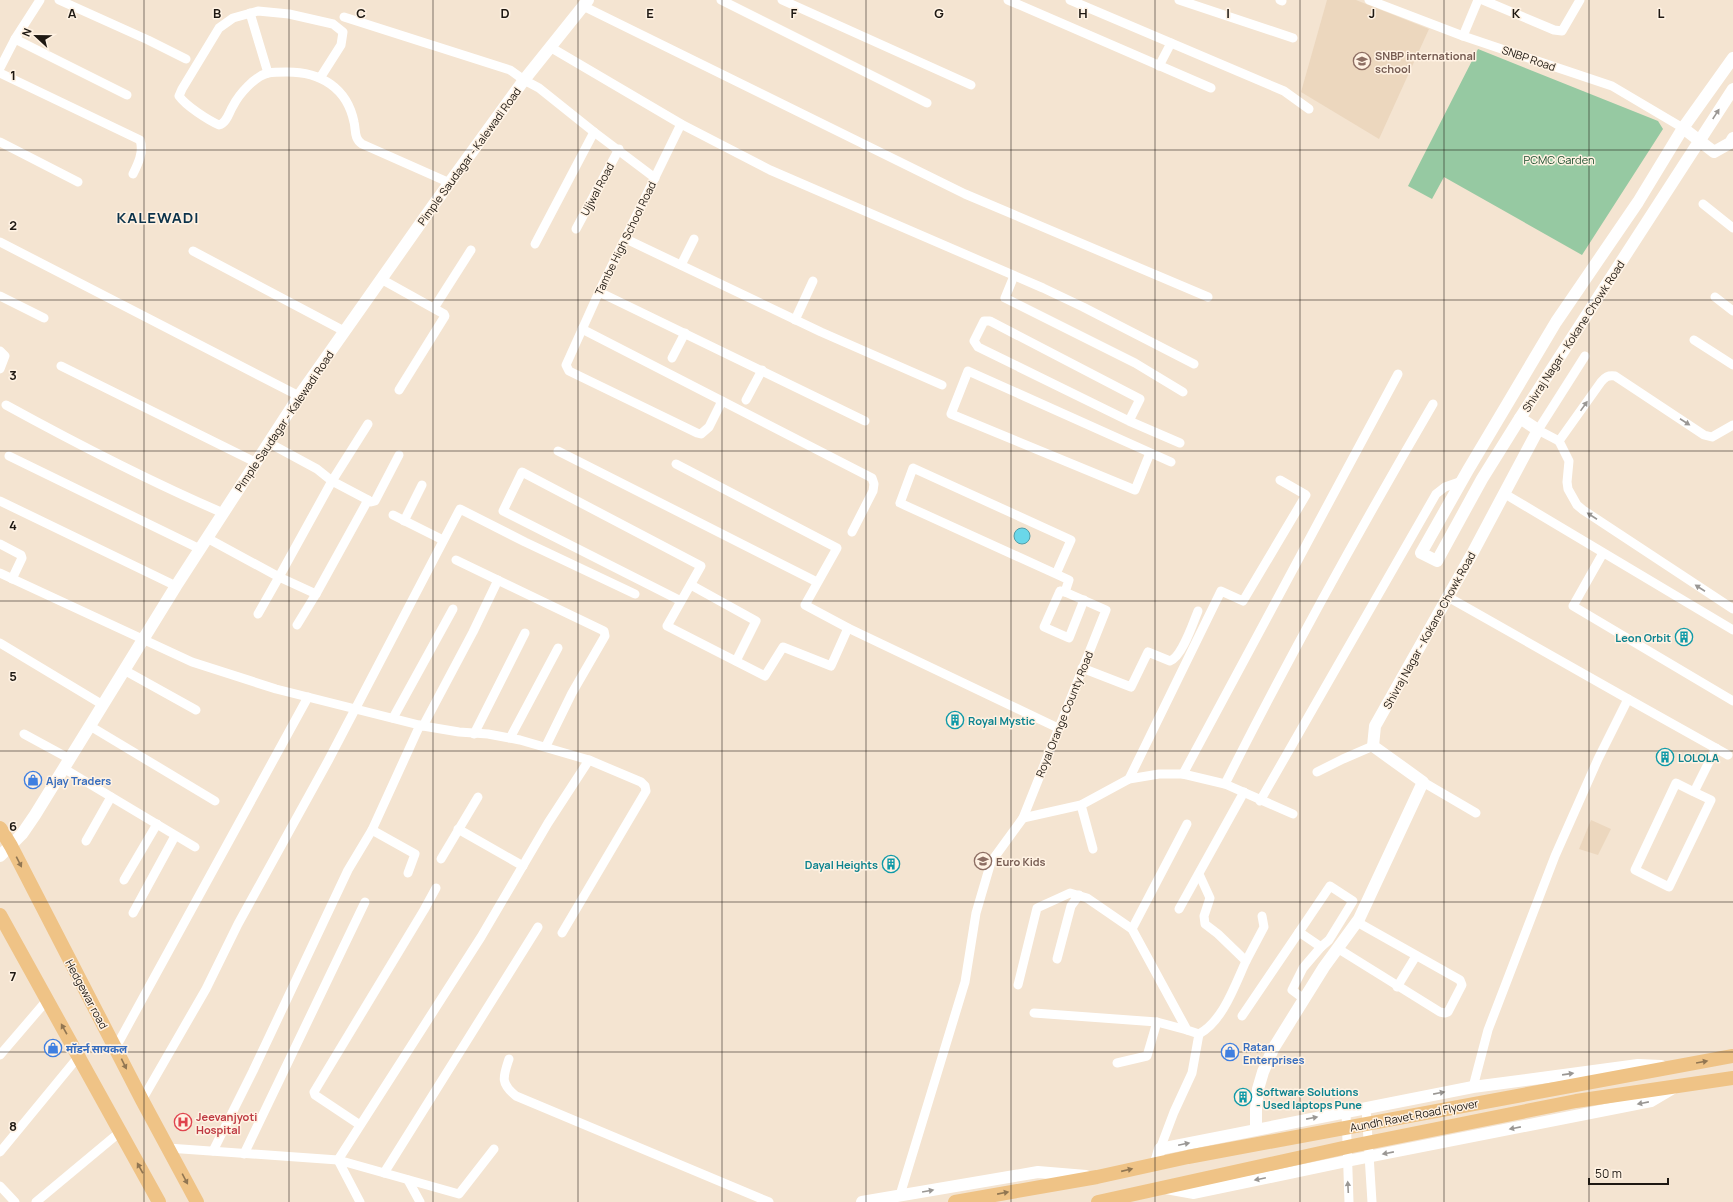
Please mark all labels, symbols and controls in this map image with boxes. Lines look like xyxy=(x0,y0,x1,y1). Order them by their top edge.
text: A xyxy=(68,4,77,22)
text: B xyxy=(213,4,221,22)
text: C xyxy=(356,4,366,22)
text: D xyxy=(500,4,510,22)
text: E xyxy=(646,4,654,22)
text: F xyxy=(791,4,798,22)
text: G xyxy=(934,4,944,22)
text: H xyxy=(1078,4,1088,22)
text: I xyxy=(1226,4,1230,22)
text: J xyxy=(1369,4,1375,22)
text: K xyxy=(1512,4,1521,22)
text: L xyxy=(1658,4,1665,22)
north arrow xyxy=(16,16,56,56)
text: N xyxy=(18,26,35,39)
street label: SNBP Road xyxy=(1500,42,1558,74)
place label: SNBP international school xyxy=(1375,48,1476,76)
school or university icon: SNBP international school xyxy=(1352,51,1372,71)
text: 1 xyxy=(10,66,16,84)
street label: Pimple Saudagar - Kalewadi Road xyxy=(414,84,524,228)
one-way arrow xyxy=(1712,109,1720,119)
park label: PCMC Garden xyxy=(1524,152,1594,167)
street label: Ujjwal Road xyxy=(577,160,617,218)
street label: Tambe High School Road xyxy=(591,179,659,297)
district label: KALEWADI xyxy=(117,207,199,228)
text: 2 xyxy=(9,216,17,234)
street label: Shivraj Nagar - Kokane Chowk Road xyxy=(1518,257,1628,415)
street label: Pimple Saudagar - Kalewadi Road xyxy=(231,348,337,494)
text: 3 xyxy=(9,366,17,384)
one-way arrow xyxy=(1580,401,1588,411)
one-way arrow xyxy=(1680,418,1690,426)
one-way arrow xyxy=(1586,513,1598,520)
text: 4 xyxy=(9,516,17,534)
street label: Shivraj Nagar - Kokane Chowk Road xyxy=(1379,549,1479,711)
one-way arrow xyxy=(1695,584,1706,592)
building icon: Leon Orbit xyxy=(1674,627,1694,647)
place label: Leon Orbit xyxy=(1615,630,1671,645)
street label: Royal Orange County Road xyxy=(1032,649,1096,779)
text: 5 xyxy=(9,667,17,685)
building icon: Royal Mystic xyxy=(945,710,965,730)
place label: Royal Mystic xyxy=(968,713,1035,728)
building icon: LOLOLA xyxy=(1655,747,1675,767)
place label: LOLOLA xyxy=(1678,750,1720,765)
shop icon: Ajay Traders xyxy=(23,770,43,790)
place label: Ajay Traders xyxy=(46,773,111,788)
text: 6 xyxy=(9,817,17,835)
school or university icon: Euro Kids xyxy=(973,851,993,871)
building icon: Dayal Heights xyxy=(881,854,901,874)
place label: Euro Kids xyxy=(996,854,1046,869)
one-way arrow xyxy=(16,856,22,868)
place label: Dayal Heights xyxy=(805,857,878,872)
street label: Hedgewar road xyxy=(62,957,112,1031)
text: 7 xyxy=(10,967,17,985)
one-way arrow xyxy=(61,1023,68,1035)
shop icon: मॉडर्न सायकल xyxy=(43,1038,63,1058)
place label: Ratan Enterprises xyxy=(1243,1039,1305,1067)
place label: मॉडर्न सायकल xyxy=(66,1041,128,1056)
shop icon: Ratan Enterprises xyxy=(1220,1042,1240,1062)
one-way arrow xyxy=(1696,1058,1708,1064)
one-way arrow xyxy=(121,1059,127,1070)
one-way arrow xyxy=(1562,1071,1574,1077)
place label: Software Solutions - Used laptops Pune xyxy=(1256,1084,1362,1112)
building icon: Software Solutions - Used laptops Pune xyxy=(1233,1087,1253,1107)
one-way arrow xyxy=(1433,1090,1445,1096)
street label: Aundh Ravet Road Flyover xyxy=(1349,1095,1480,1135)
one-way arrow xyxy=(1636,1100,1649,1106)
place label: Jeevanjyoti Hospital xyxy=(196,1109,257,1137)
hospital icon: Jeevanjyoti Hospital xyxy=(173,1112,193,1132)
one-way arrow xyxy=(1306,1115,1318,1121)
text: 8 xyxy=(9,1117,17,1135)
one-way arrow xyxy=(1509,1125,1521,1131)
one-way arrow xyxy=(1178,1141,1190,1147)
one-way arrow xyxy=(1381,1151,1394,1157)
scale bar xyxy=(1589,1160,1668,1186)
one-way arrow xyxy=(137,1162,143,1174)
text: 50 m xyxy=(1595,1165,1622,1182)
one-way arrow xyxy=(1120,1167,1133,1173)
one-way arrow xyxy=(181,1173,188,1185)
one-way arrow xyxy=(1254,1177,1266,1183)
one-way arrow xyxy=(1345,1180,1351,1193)
one-way arrow xyxy=(922,1187,934,1193)
one-way arrow xyxy=(997,1190,1009,1196)

